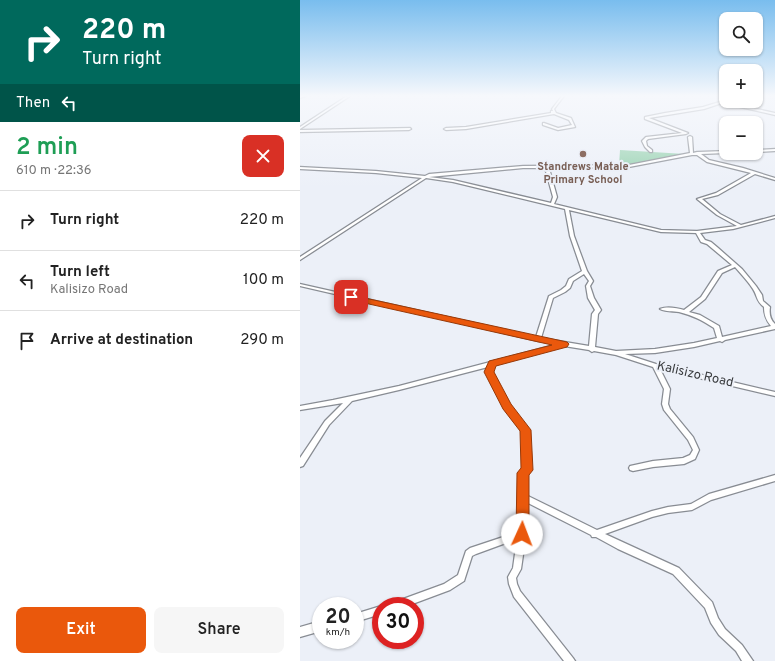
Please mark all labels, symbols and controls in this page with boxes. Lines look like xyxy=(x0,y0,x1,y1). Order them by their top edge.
map controls xyxy=(719,12,763,160)
button: search xyxy=(719,12,763,56)
text: 220 m xyxy=(82,13,166,49)
icon: right xyxy=(16,16,68,68)
text: Turn right xyxy=(82,48,162,71)
button: + xyxy=(719,64,763,108)
icon: left xyxy=(58,92,80,114)
text: Then xyxy=(16,94,50,113)
button: − xyxy=(719,116,763,160)
text: 2 min xyxy=(16,133,78,163)
button: close xyxy=(242,135,284,177)
marker: Standrews Matale Primary School xyxy=(578,149,588,159)
place label: Standrews Matale Primary School xyxy=(537,160,629,187)
text: 610 m · 22:36 xyxy=(16,163,92,179)
icon: right xyxy=(16,210,38,232)
text: Turn right xyxy=(50,211,119,230)
text: 220 m xyxy=(240,211,284,230)
text: Turn left xyxy=(50,263,110,282)
icon: left xyxy=(16,270,38,292)
text: 100 m xyxy=(243,271,284,290)
pin xyxy=(334,280,368,314)
text: Kalisizo Road xyxy=(50,282,128,298)
icon: arrive xyxy=(340,286,362,308)
icon: arrive xyxy=(16,330,38,352)
text: Arrive at destination xyxy=(50,331,193,350)
text: 290 m xyxy=(240,331,284,350)
street label: Kalisizo Road xyxy=(655,358,735,392)
position arrow xyxy=(501,513,543,555)
speed limit sign: 30 xyxy=(372,597,424,649)
text: 20 xyxy=(325,605,351,631)
button: Exit xyxy=(16,607,146,653)
button: Share xyxy=(154,607,284,653)
text: km/h xyxy=(326,626,350,639)

